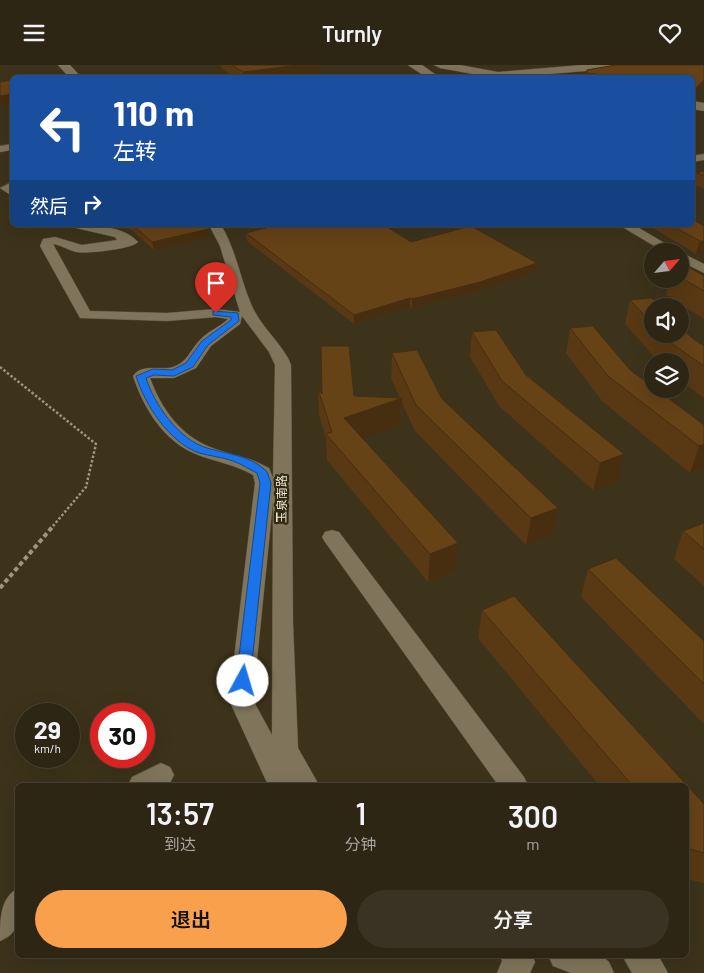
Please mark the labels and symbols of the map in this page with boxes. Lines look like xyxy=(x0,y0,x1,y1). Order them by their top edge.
north arrow xyxy=(644,243,689,287)
pin xyxy=(195,262,237,313)
street label: 玉泉南路 xyxy=(274,475,288,523)
position arrow xyxy=(216,654,268,706)
speed limit sign: 30 xyxy=(90,703,155,768)

